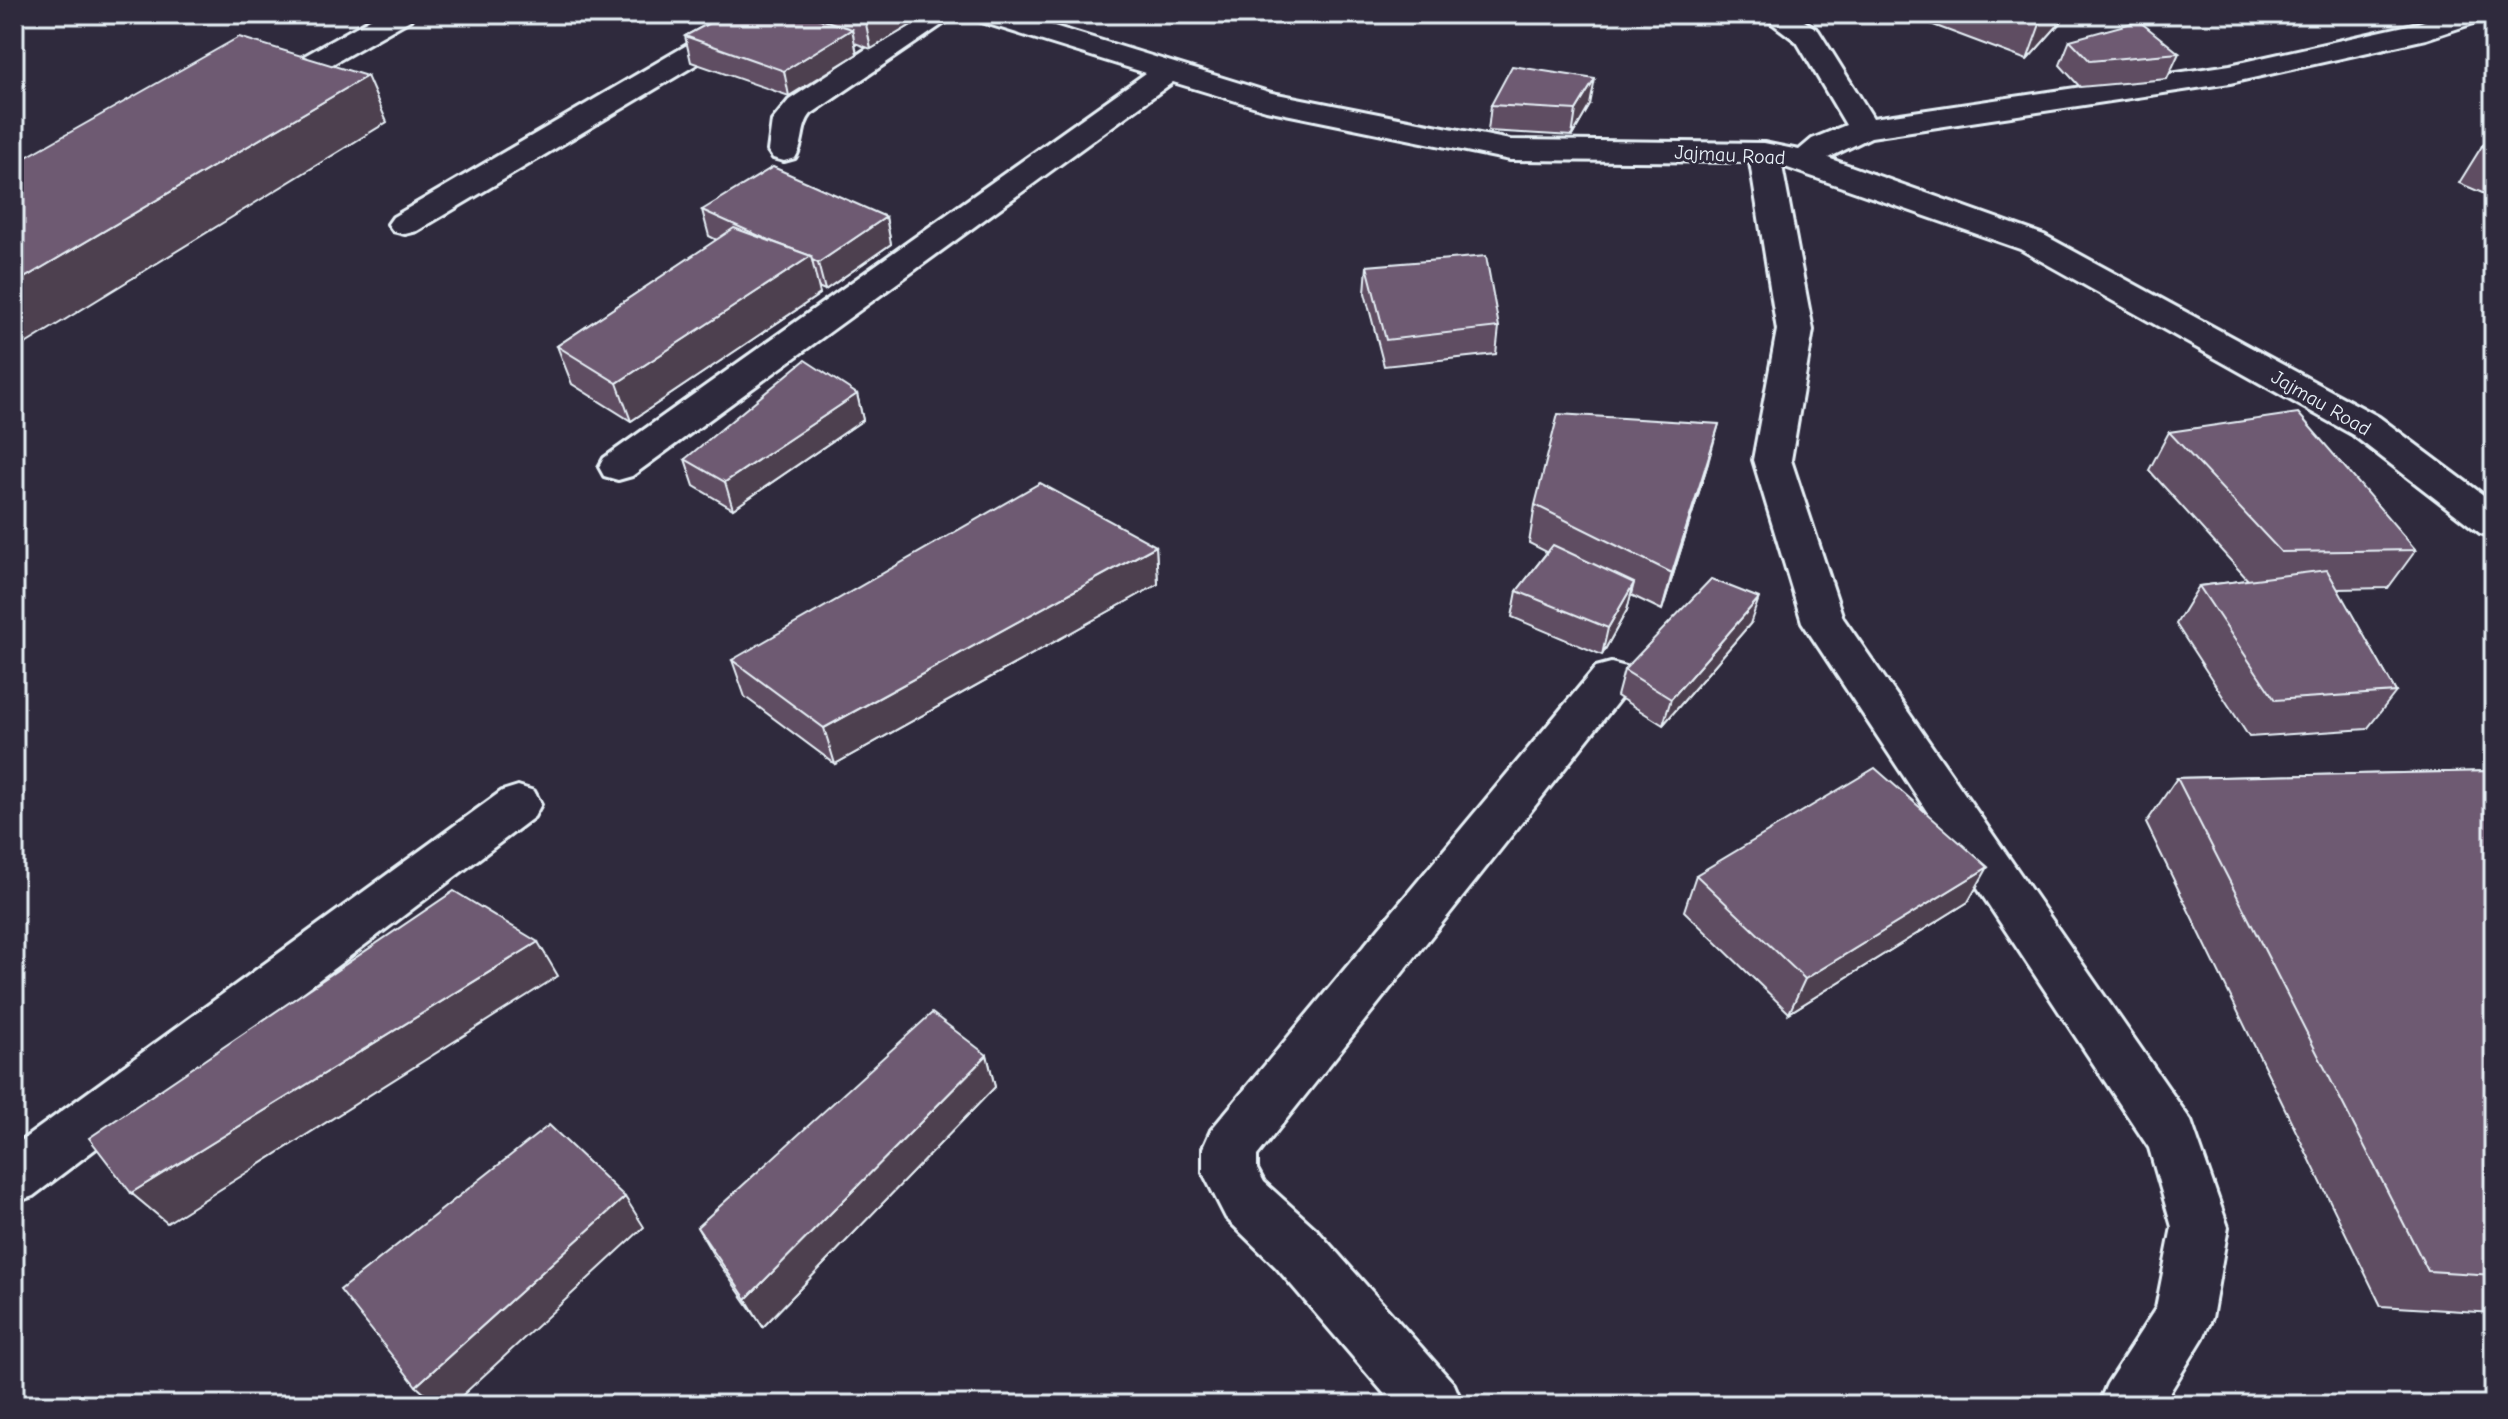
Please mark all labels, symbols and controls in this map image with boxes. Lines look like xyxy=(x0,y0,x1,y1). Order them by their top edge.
street label: Jajmau Road xyxy=(1674,141,1786,169)
street label: Jajmau Road xyxy=(2267,365,2375,441)

